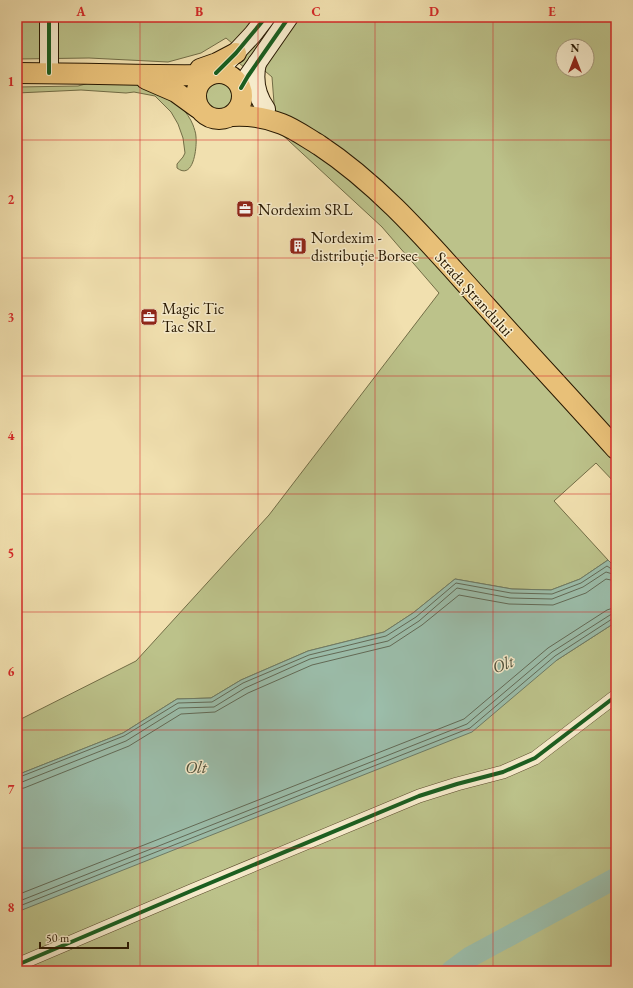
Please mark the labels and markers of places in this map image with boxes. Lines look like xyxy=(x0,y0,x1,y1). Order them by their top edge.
office icon: Nordexim SRL xyxy=(235,199,255,219)
place label: Nordexim SRL xyxy=(258,199,353,220)
place label: Nordexim - distribuție Borsec xyxy=(311,227,418,266)
building icon: Nordexim - distribuție Borsec xyxy=(288,236,308,256)
place label: Magic Tic Tac SRL xyxy=(162,298,224,337)
office icon: Magic Tic Tac SRL xyxy=(139,307,159,327)

